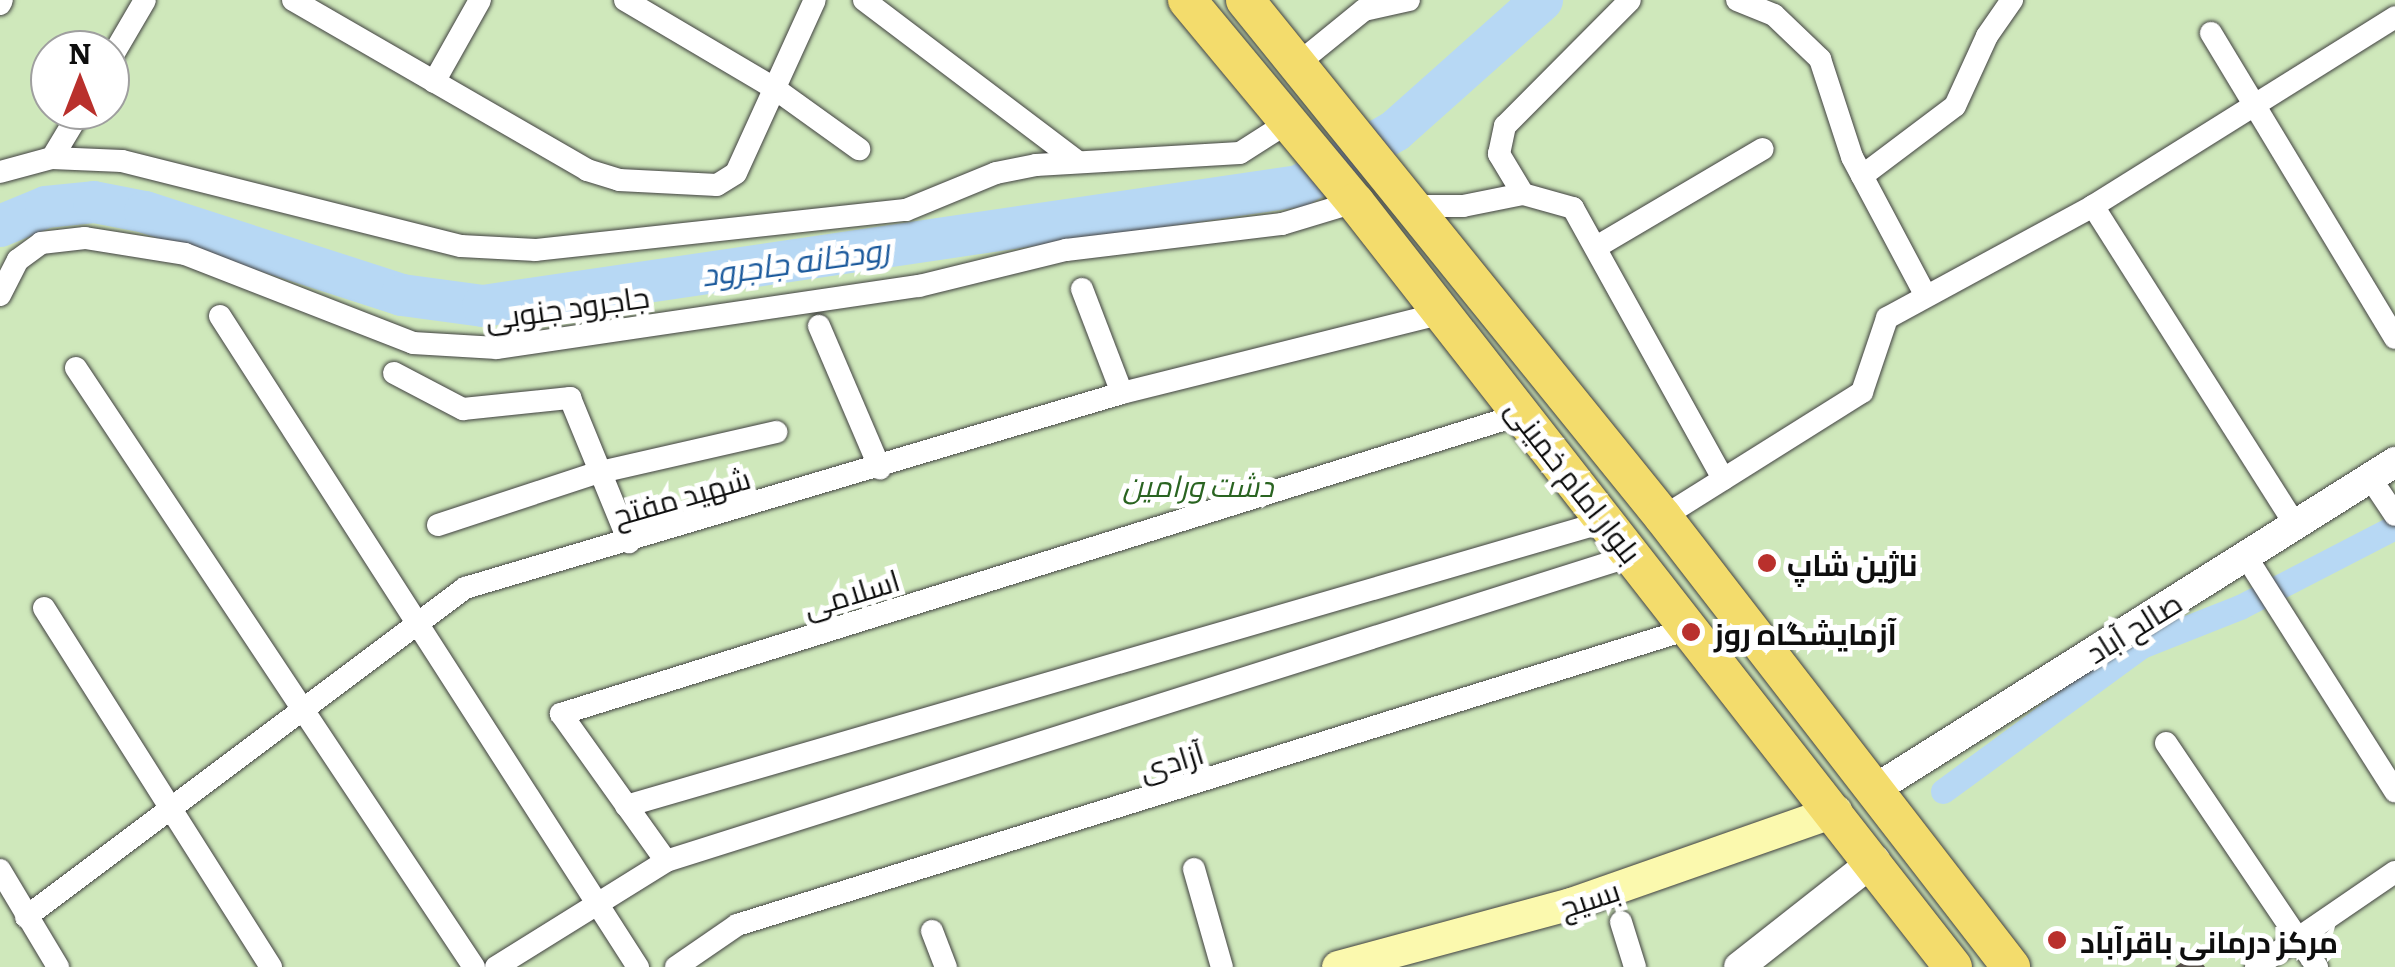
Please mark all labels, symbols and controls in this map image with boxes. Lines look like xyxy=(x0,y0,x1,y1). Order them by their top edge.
north arrow xyxy=(30,30,130,130)
text: N xyxy=(68,31,92,73)
water label: رودخانه جاجرود xyxy=(699,228,891,292)
street label: جاجرود جنوبی xyxy=(483,277,651,335)
street label: بلوار امام خمینی xyxy=(1500,391,1650,569)
street label: شهید مفتح xyxy=(608,458,754,532)
park label: دشت ورامین xyxy=(1123,466,1273,502)
place label: ناژین شاپ xyxy=(1787,545,1918,581)
marker: ناژین شاپ xyxy=(1756,552,1778,574)
street label: اسلامی xyxy=(799,560,903,624)
street label: صالح آباد xyxy=(2079,583,2187,669)
place label: آزمایشگاه روز xyxy=(1714,614,1897,650)
marker: آزمایشگاه روز xyxy=(1678,619,1704,645)
street label: آزادی xyxy=(1134,733,1208,787)
street label: بسیج xyxy=(1554,870,1624,924)
place label: مرکز درمانی باقرآباد xyxy=(2080,922,2338,958)
marker: مرکز درمانی باقرآباد xyxy=(2044,927,2070,953)

